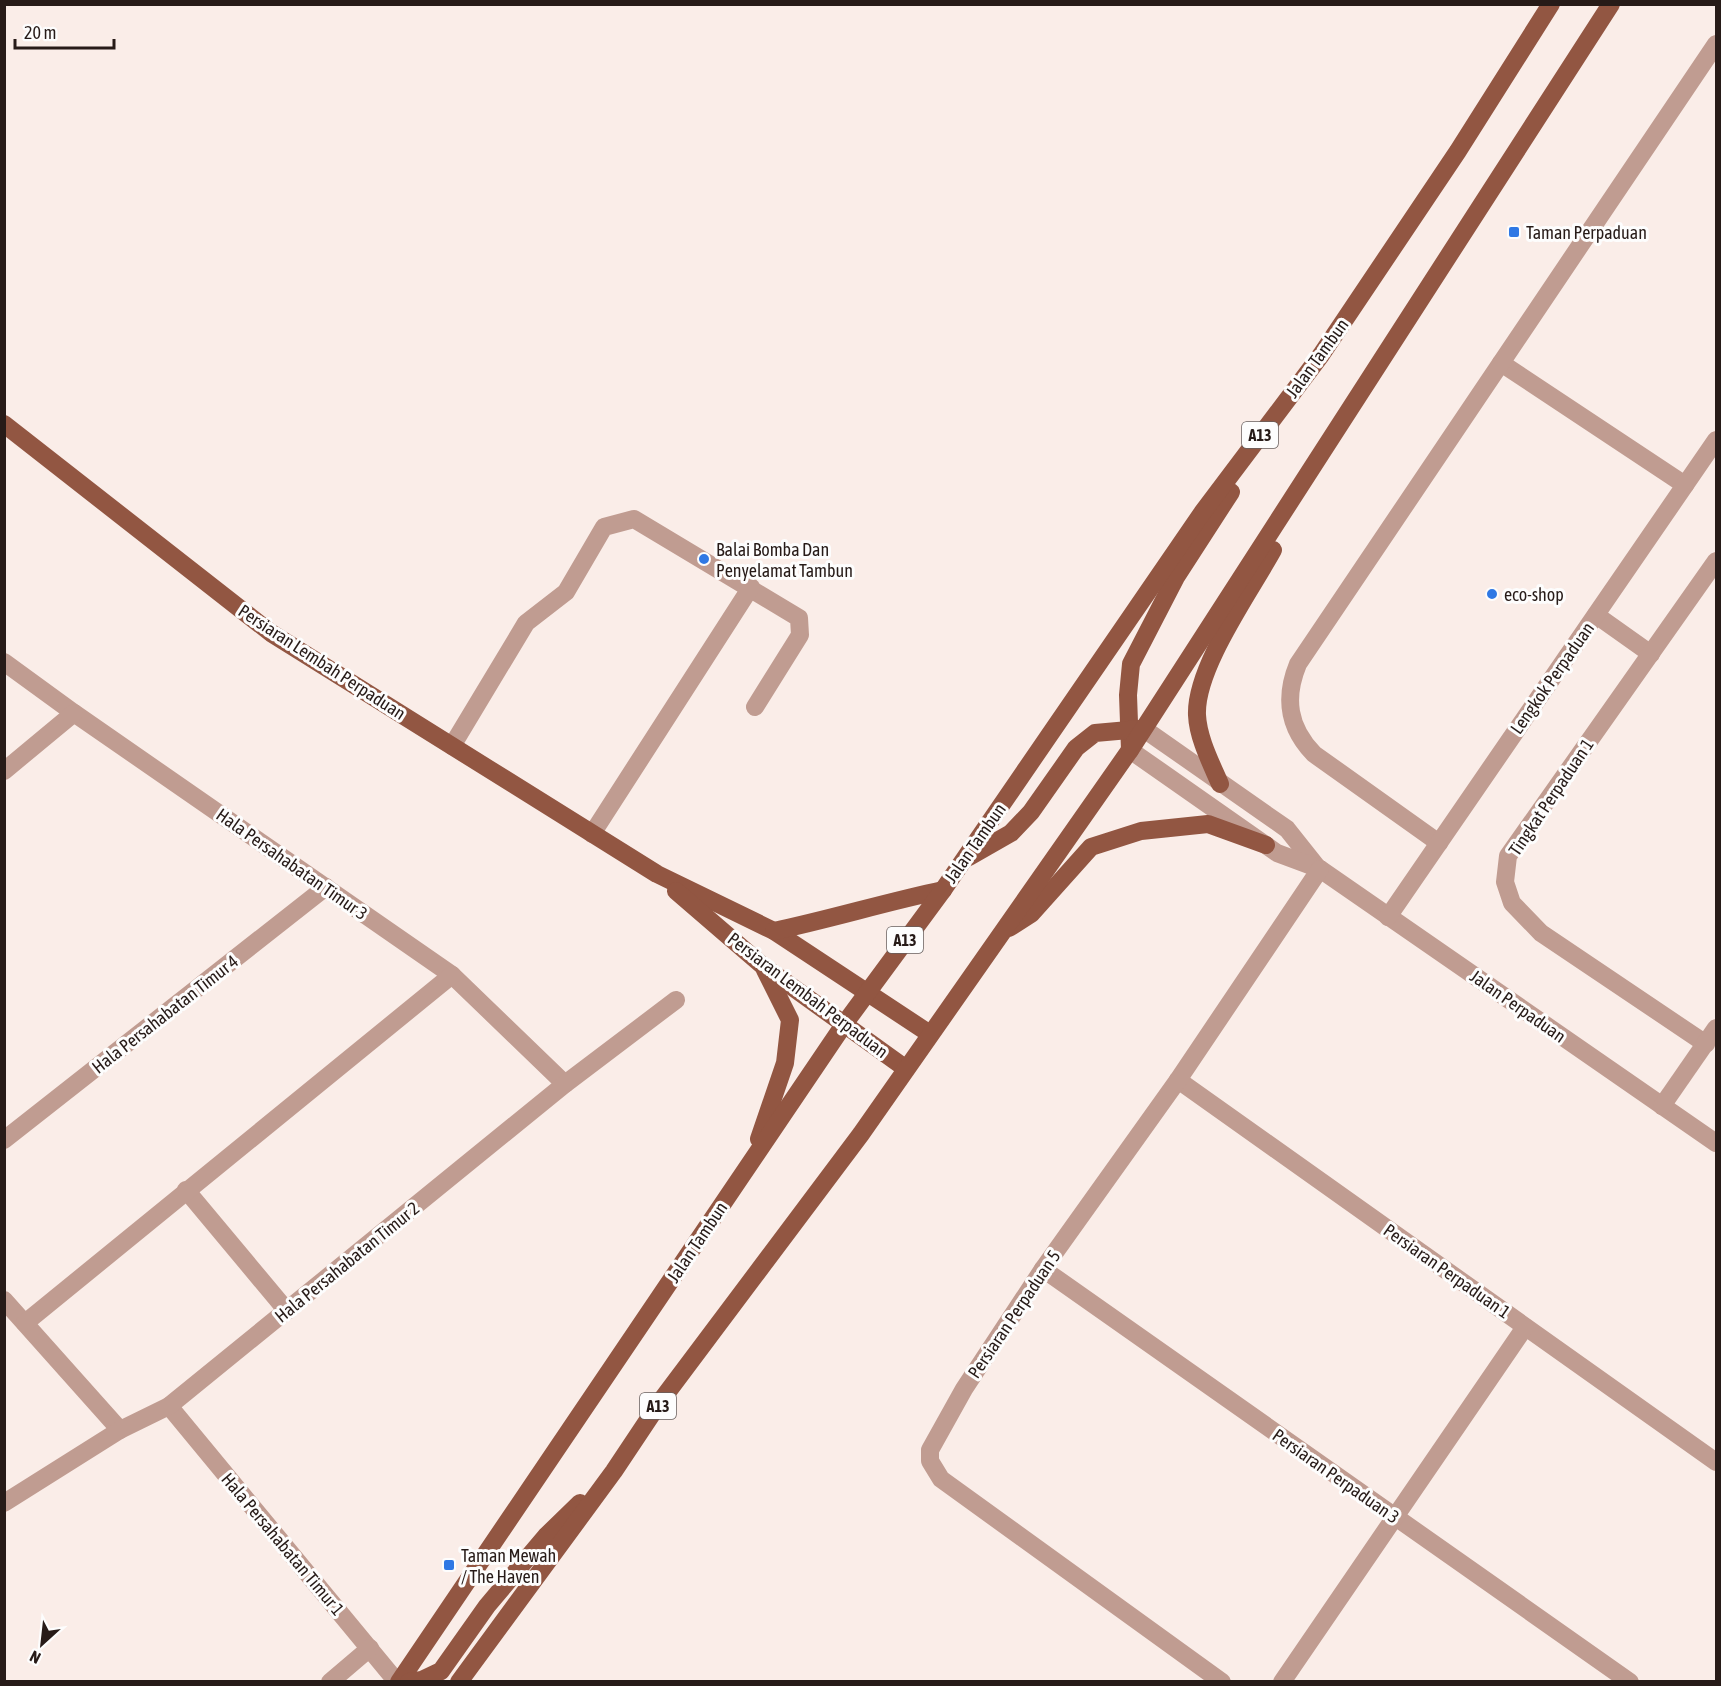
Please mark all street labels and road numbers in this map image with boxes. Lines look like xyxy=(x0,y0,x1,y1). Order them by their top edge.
street label: Jalan Tambun xyxy=(1281,314,1353,402)
road number: A13 xyxy=(1242,422,1278,448)
street label: Persiaran Lembah Perpaduan xyxy=(234,600,410,724)
street label: Lengkok Perpaduan xyxy=(1506,618,1598,738)
street label: Tingkat Perpaduan 1 xyxy=(1504,735,1598,859)
street label: Jalan Tambun xyxy=(940,799,1010,887)
street label: Hala Persahabatan Timur 3 xyxy=(212,804,372,924)
road number: A13 xyxy=(887,927,923,953)
street label: Persiaran Lembah Perpaduan xyxy=(724,928,892,1062)
street label: Hala Persahabatan Timur 4 xyxy=(88,950,242,1078)
street label: Jalan Perpaduan xyxy=(1466,965,1570,1047)
street label: Hala Persahabatan Timur 2 xyxy=(271,1197,423,1327)
street label: Jalan Tambun xyxy=(662,1198,732,1286)
street label: Persiaran Perpaduan 1 xyxy=(1380,1219,1514,1323)
street label: Persiaran Perpaduan 5 xyxy=(963,1246,1065,1382)
road number: A13 xyxy=(640,1393,676,1419)
street label: Persiaran Perpaduan 3 xyxy=(1269,1424,1403,1528)
street label: Hala Persahabatan Timur 1 xyxy=(217,1468,349,1620)

